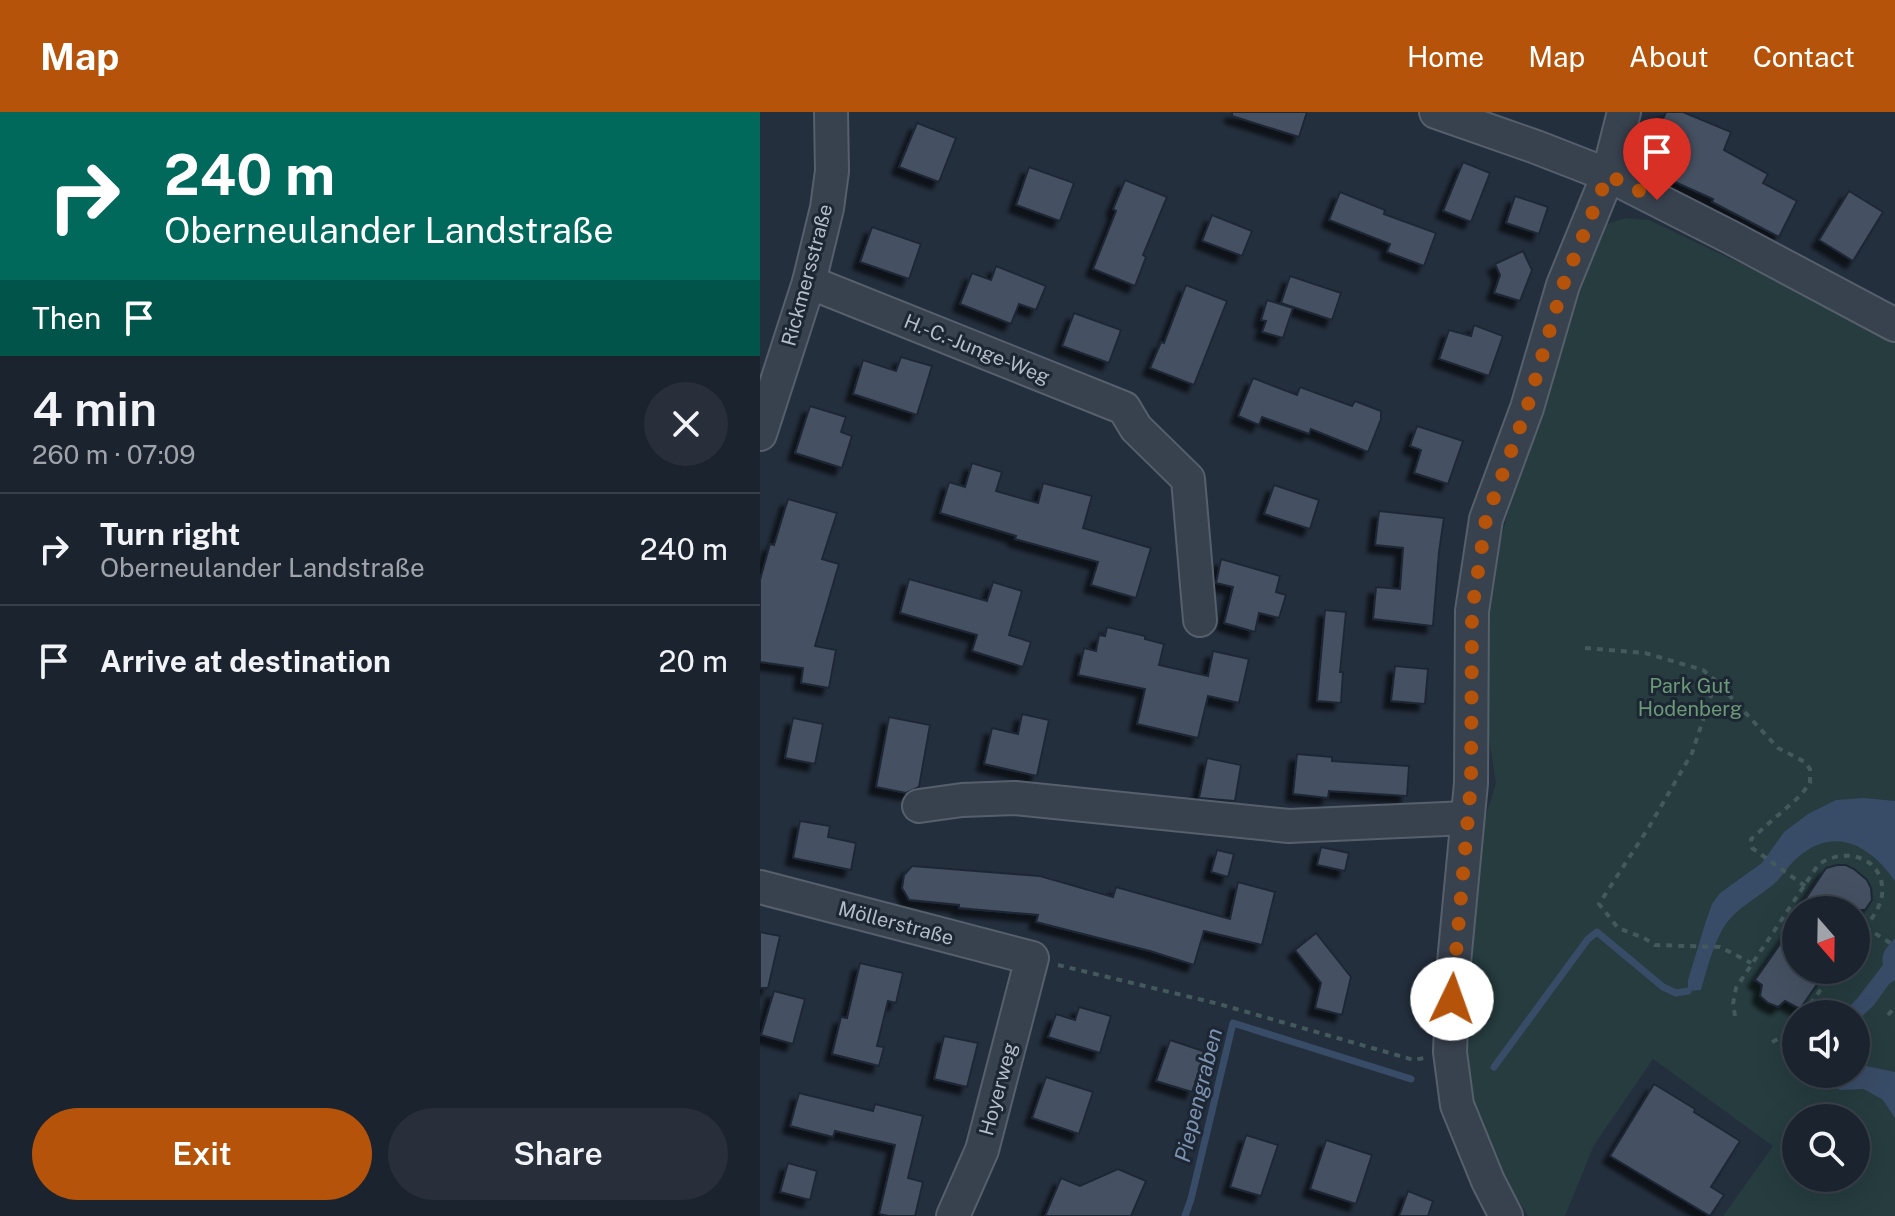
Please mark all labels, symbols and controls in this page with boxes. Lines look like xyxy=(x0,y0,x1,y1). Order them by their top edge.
text: Map xyxy=(40,34,119,79)
text: Home xyxy=(1407,40,1484,73)
text: Map xyxy=(1528,40,1585,73)
text: About xyxy=(1629,40,1709,73)
text: Contact xyxy=(1753,40,1855,73)
pin xyxy=(1623,118,1691,200)
icon: arrive xyxy=(1635,130,1679,174)
text: 240 m xyxy=(164,142,335,208)
icon: right xyxy=(32,144,136,248)
street label: Rickmersstraße xyxy=(777,201,837,349)
text: Oberneulander Landstraße xyxy=(164,209,614,251)
icon: arrive xyxy=(117,296,161,340)
text: Then xyxy=(32,300,101,336)
street label: H.-C.-Junge-Weg xyxy=(901,309,1053,389)
text: 4 min xyxy=(32,380,157,437)
button: close xyxy=(644,382,728,466)
text: 260 m · 07:09 xyxy=(32,439,196,470)
text: Turn right xyxy=(100,516,240,552)
icon: right xyxy=(32,527,76,571)
text: 240 m xyxy=(640,531,728,567)
text: Oberneulander Landstraße xyxy=(100,552,425,583)
icon: arrive xyxy=(32,639,76,683)
text: Arrive at destination xyxy=(100,643,391,679)
text: 20 m xyxy=(659,643,728,679)
park label: Park Gut Hodenberg xyxy=(1638,674,1742,721)
street label: Möllerstraße xyxy=(836,896,956,950)
north arrow xyxy=(1782,896,1870,984)
map controls xyxy=(1782,896,1870,1192)
position arrow xyxy=(1410,957,1494,1041)
button: sound xyxy=(1782,1000,1870,1088)
water label: Piepengraben xyxy=(1169,1025,1227,1165)
street label: Hoyerweg xyxy=(974,1040,1022,1138)
button: search xyxy=(1782,1104,1870,1192)
button: Exit xyxy=(32,1108,372,1200)
button: Share xyxy=(388,1108,728,1200)

